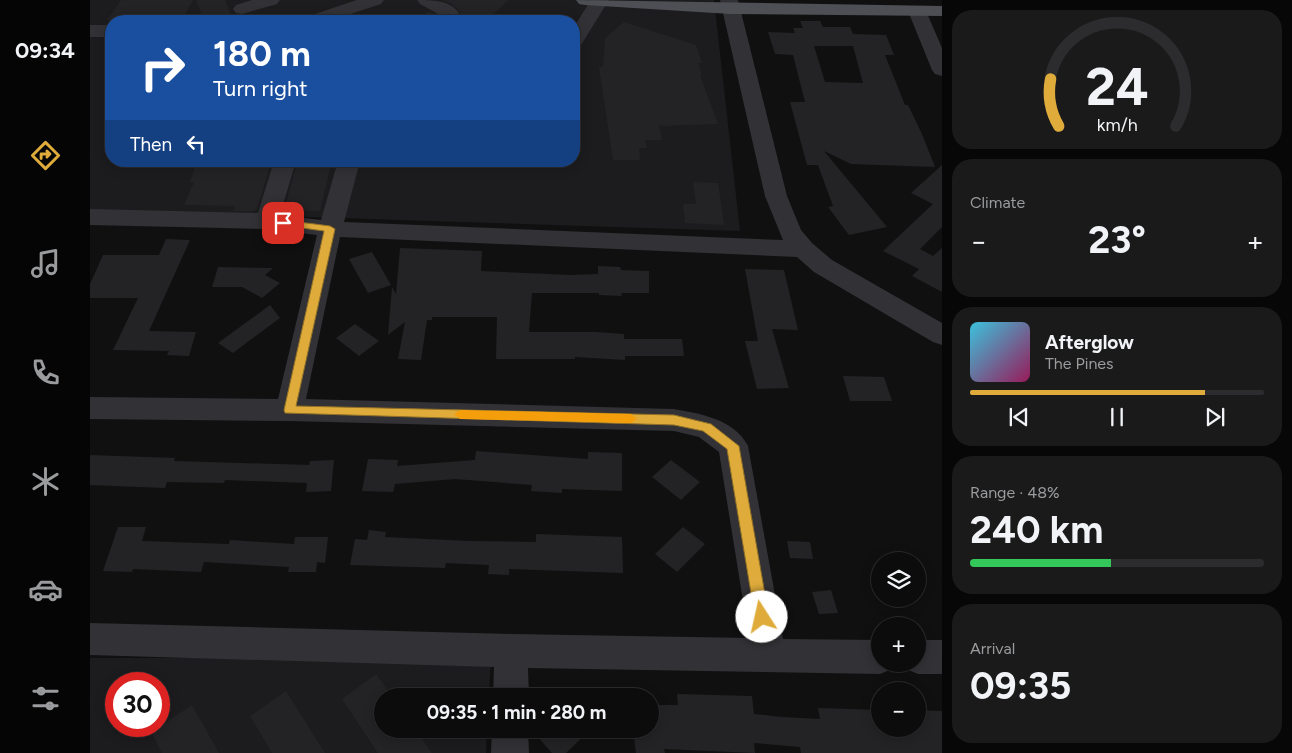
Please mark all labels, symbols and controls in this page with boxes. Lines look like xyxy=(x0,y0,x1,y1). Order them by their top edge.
text: 180 m xyxy=(213,33,311,75)
icon: right xyxy=(130,35,195,100)
text: 09:34 xyxy=(15,37,75,64)
text: 24 xyxy=(1085,56,1149,118)
text: Turn right xyxy=(213,75,308,102)
text: km/h xyxy=(1097,114,1137,135)
icon: left xyxy=(182,130,210,158)
text: Then xyxy=(130,133,172,156)
icon: directions xyxy=(28,138,63,173)
text: Climate xyxy=(970,193,1025,212)
pin xyxy=(262,202,304,244)
icon: arrive xyxy=(269,209,297,237)
text: 23° xyxy=(1088,217,1146,263)
text: − xyxy=(970,224,987,258)
text: + xyxy=(1247,224,1264,258)
icon: music xyxy=(28,246,63,281)
text: Afterglow xyxy=(1045,331,1134,354)
text: The Pines xyxy=(1045,354,1114,373)
icon: phone xyxy=(28,355,63,390)
icon: previous xyxy=(1005,403,1033,431)
icon: pause xyxy=(1103,403,1131,431)
icon: next xyxy=(1201,403,1229,431)
icon: climate xyxy=(28,464,63,499)
text: Range · 48% xyxy=(970,483,1060,502)
text: 240 km xyxy=(970,507,1103,553)
map controls xyxy=(871,552,926,737)
button: layers xyxy=(871,552,926,607)
icon: car xyxy=(28,572,63,607)
position arrow xyxy=(735,590,787,642)
button: + xyxy=(871,617,926,672)
text: Arrival xyxy=(970,639,1015,658)
text: 09:35 xyxy=(970,663,1071,709)
speed limit sign: 30 xyxy=(105,672,170,737)
icon: filters xyxy=(28,681,63,716)
button: − xyxy=(871,682,926,737)
text: 09:35 · 1 min · 280 m xyxy=(427,701,606,724)

